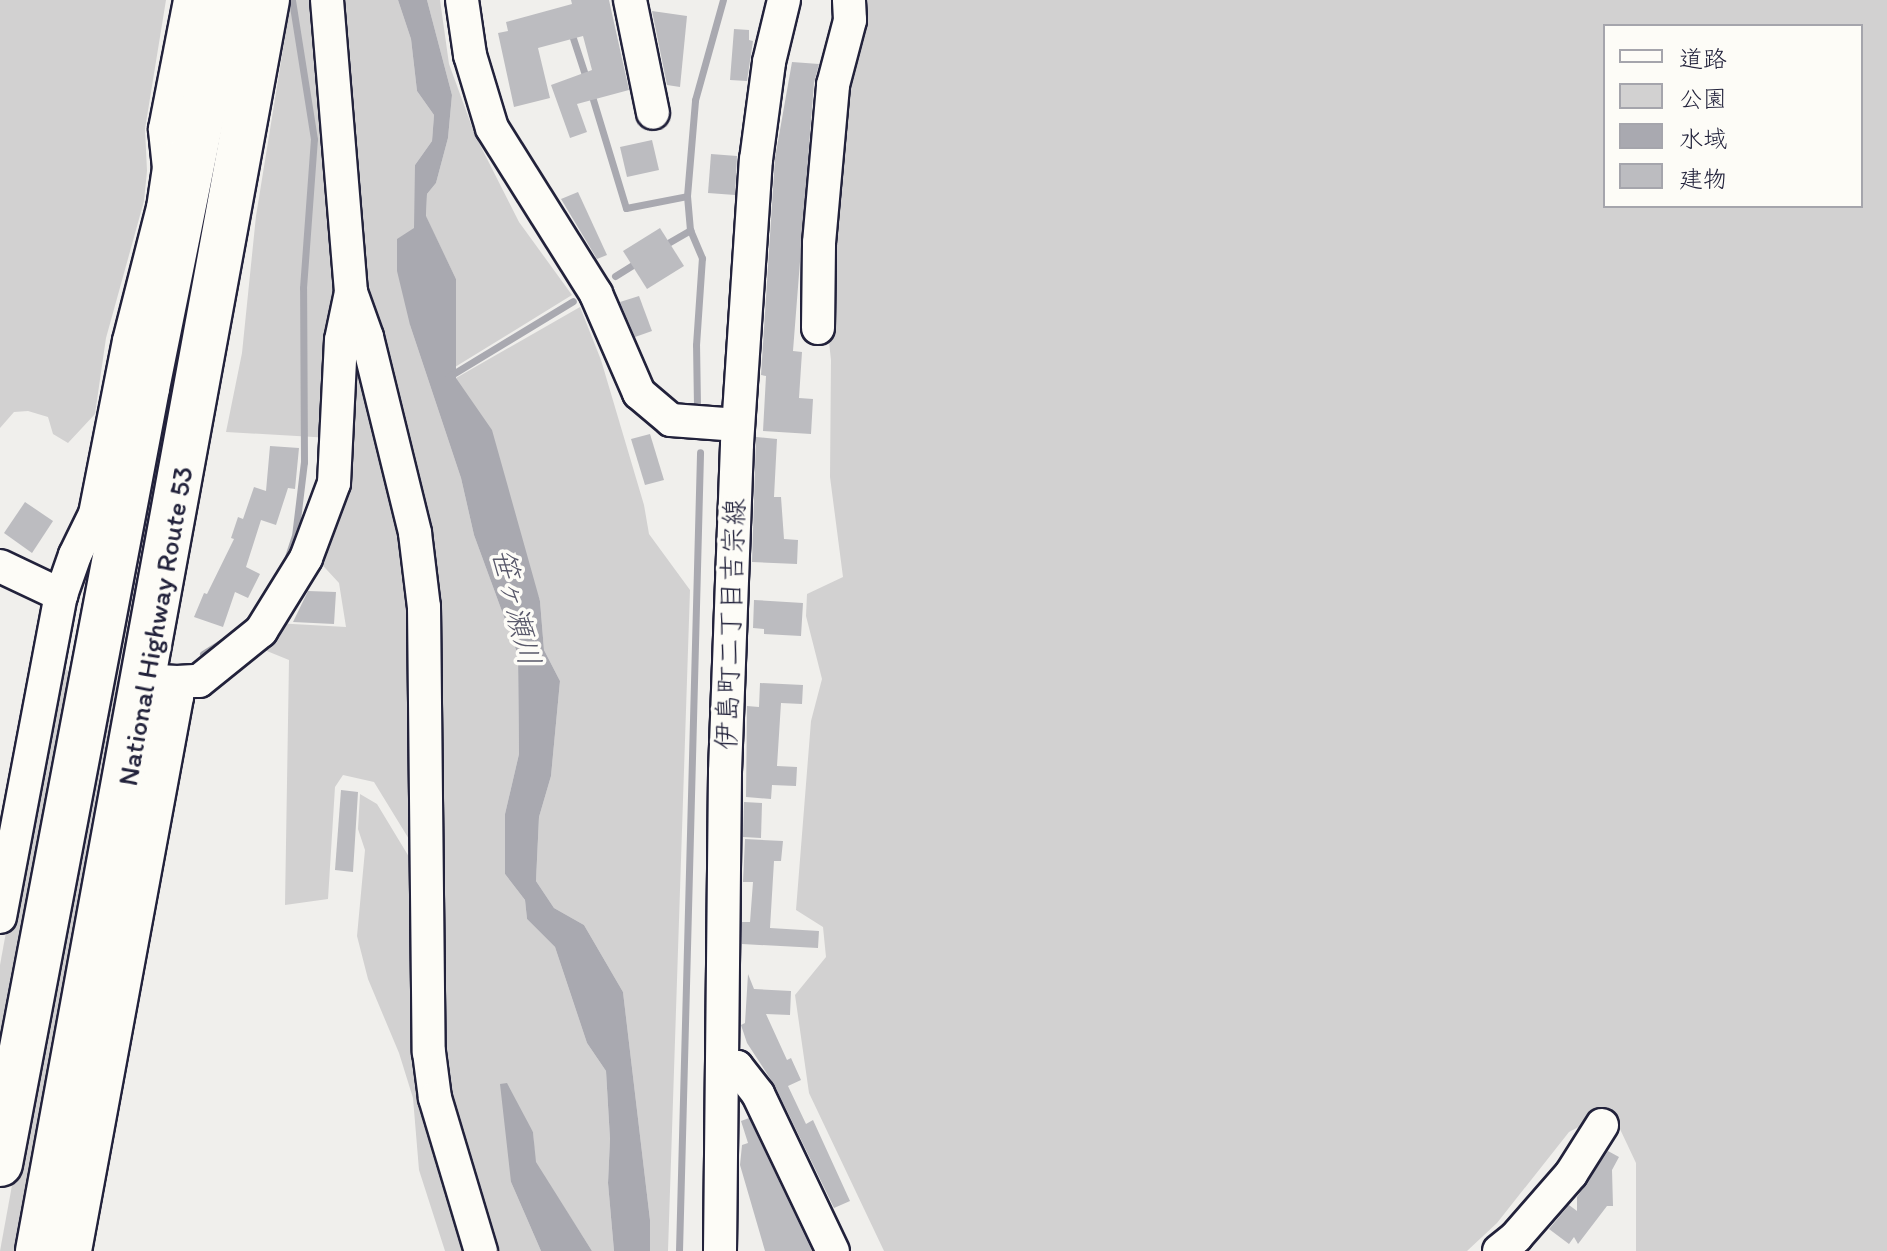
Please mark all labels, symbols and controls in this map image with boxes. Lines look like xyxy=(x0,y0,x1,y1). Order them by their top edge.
legend xyxy=(1603,24,1863,208)
text: 道路 xyxy=(1679,44,1727,73)
text: 公園 xyxy=(1679,84,1727,113)
text: 水域 xyxy=(1679,124,1727,153)
text: 建物 xyxy=(1679,164,1727,193)
street label: National Highway Route 53 xyxy=(110,464,200,788)
street label: 伊島町二丁目吉宗線 xyxy=(709,497,751,751)
water label: 笹ヶ瀬川 xyxy=(484,544,548,670)

